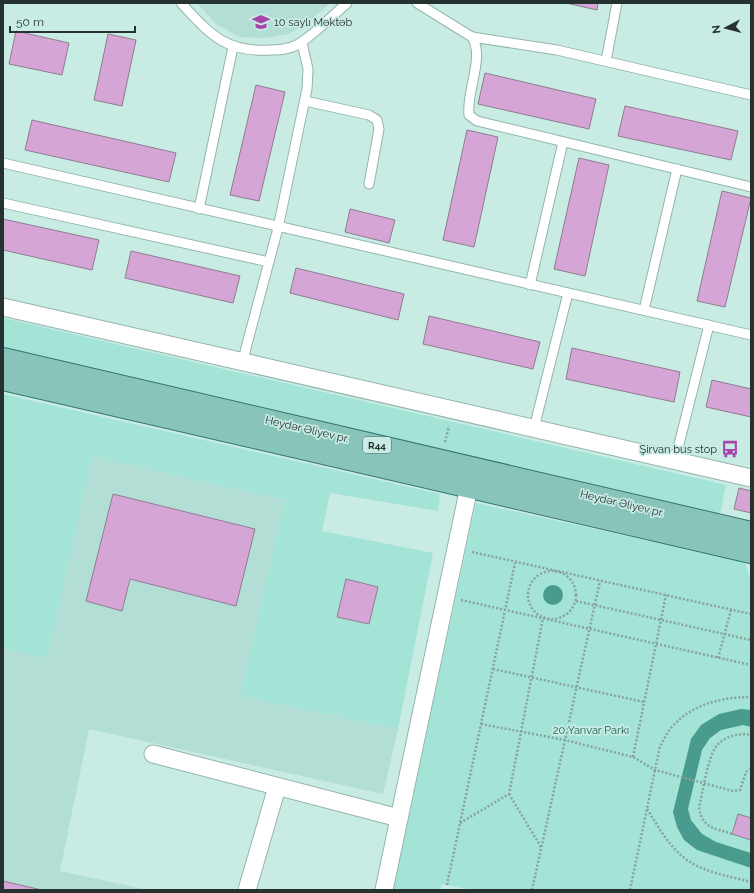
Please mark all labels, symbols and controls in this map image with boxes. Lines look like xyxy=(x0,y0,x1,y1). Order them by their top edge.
scale bar xyxy=(10,8,135,34)
north arrow xyxy=(706,8,746,48)
school or university icon: 10 saylı Məktəb xyxy=(251,12,271,32)
text: 50 m xyxy=(16,15,44,29)
place label: 10 saylı Məktəb xyxy=(274,16,352,29)
text: N xyxy=(710,24,724,34)
street label: Heydər Əliyev pr. xyxy=(264,414,350,445)
road number: R44 xyxy=(363,437,391,453)
bus stop icon: Şirvan bus stop xyxy=(720,439,740,459)
place label: Şirvan bus stop xyxy=(639,443,717,456)
street label: Heydər Əliyev pr. xyxy=(579,488,665,519)
park label: 20 Yanvar Parkı xyxy=(553,724,629,737)

